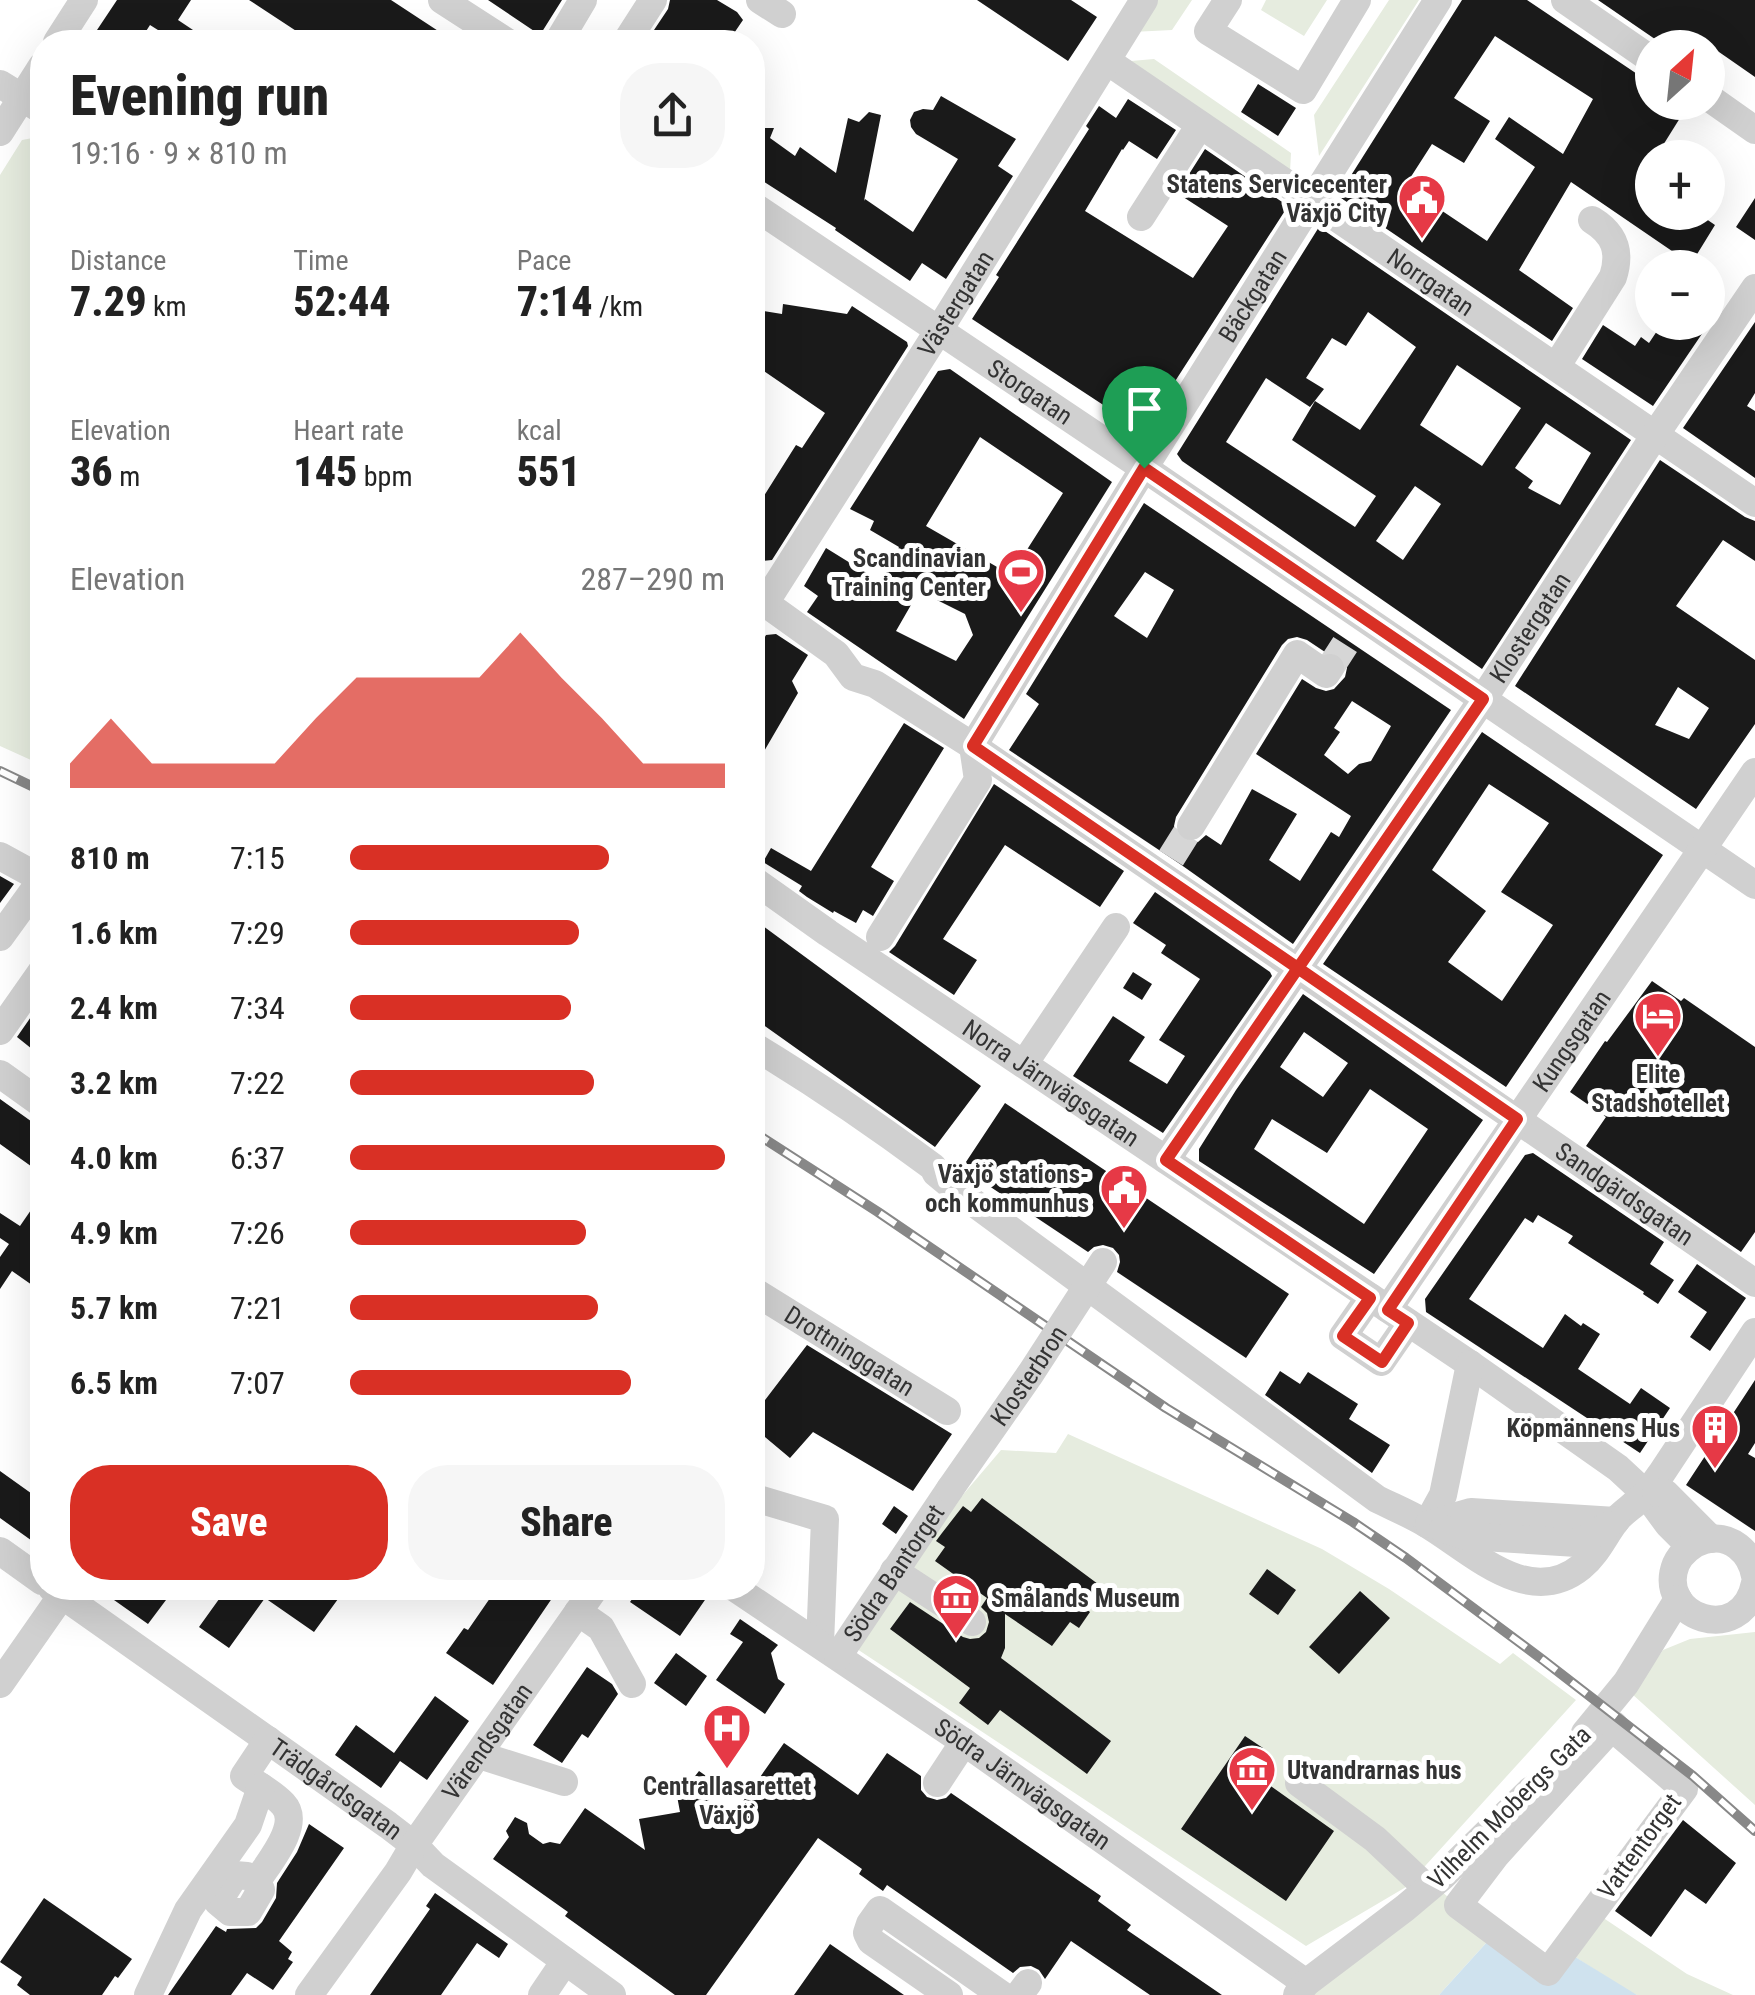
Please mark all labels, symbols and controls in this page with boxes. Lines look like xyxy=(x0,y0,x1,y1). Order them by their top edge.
north arrow xyxy=(1635,30,1725,120)
map controls xyxy=(1635,30,1725,340)
button: share xyxy=(620,63,725,168)
text: Evening run xyxy=(70,64,329,128)
text: 19:16 · 9 × 810 m xyxy=(70,134,288,172)
button: + xyxy=(1635,140,1725,230)
place label: Statens Servicecenter Växjö City xyxy=(1166,170,1387,228)
public building icon: Statens Servicecenter Växjö City xyxy=(1396,172,1448,240)
street label: Norrgatan xyxy=(1382,242,1480,322)
text: Distance xyxy=(70,244,167,277)
text: Time xyxy=(293,244,349,277)
text: Pace xyxy=(517,244,572,277)
street label: Bäckgatan xyxy=(1213,244,1293,348)
street label: Västergatan xyxy=(912,245,1000,362)
button: − xyxy=(1635,250,1725,340)
text: 7.29 xyxy=(70,277,147,326)
text: 52:44 xyxy=(293,277,391,326)
text: 7:14 xyxy=(517,277,593,326)
text: km xyxy=(147,290,187,323)
text: /km xyxy=(593,290,643,323)
street label: Storgatan xyxy=(982,353,1078,431)
pin xyxy=(1102,366,1187,469)
icon: arrive xyxy=(1117,381,1172,436)
text: Elevation xyxy=(70,414,171,447)
text: Heart rate xyxy=(293,414,404,447)
text: kcal xyxy=(517,414,562,447)
text: 36 xyxy=(70,447,113,496)
text: 145 xyxy=(293,447,357,496)
text: 551 xyxy=(517,447,581,496)
text: m xyxy=(113,460,140,493)
text: bpm xyxy=(357,460,413,493)
place label: Scandinavian Training Center xyxy=(832,544,986,602)
sports icon: Scandinavian Training Center xyxy=(995,546,1047,614)
text: Elevation xyxy=(70,560,185,598)
text: 287–290 m xyxy=(580,560,725,598)
street label: Klostergatan xyxy=(1484,567,1577,688)
text: 810 m xyxy=(70,839,150,877)
text: 7:15 xyxy=(230,839,285,877)
text: 1.6 km xyxy=(70,914,158,952)
text: 7:29 xyxy=(230,914,285,952)
street label: Kungsgatan xyxy=(1527,984,1617,1097)
text: 2.4 km xyxy=(70,989,158,1027)
text: 7:34 xyxy=(230,989,285,1027)
hotel icon: Elite Stadshotellet xyxy=(1632,990,1684,1058)
street label: Norra Järnvägsgatan xyxy=(957,1014,1145,1153)
place label: Elite Stadshotellet xyxy=(1591,1060,1725,1118)
text: 3.2 km xyxy=(70,1064,158,1102)
text: 7:22 xyxy=(230,1064,285,1102)
street label: Sandgärdsgatan xyxy=(1550,1136,1699,1251)
text: 4.0 km xyxy=(70,1139,158,1177)
text: 6:37 xyxy=(230,1139,285,1177)
place label: Växjö stations- och kommunhus xyxy=(925,1160,1089,1218)
public building icon: Växjö stations- och kommunhus xyxy=(1098,1162,1150,1230)
text: 4.9 km xyxy=(70,1214,158,1252)
text: 7:26 xyxy=(230,1214,285,1252)
text: 5.7 km xyxy=(70,1289,158,1327)
text: 7:21 xyxy=(230,1289,285,1327)
street label: Drottninggatan xyxy=(779,1300,920,1402)
street label: Klosterbron xyxy=(985,1320,1073,1431)
text: 6.5 km xyxy=(70,1364,158,1402)
text: 7:07 xyxy=(230,1364,285,1402)
building icon: Köpmännens Hus xyxy=(1689,1402,1741,1470)
place label: Köpmännens Hus xyxy=(1506,1414,1680,1443)
button: Save xyxy=(70,1465,388,1580)
button: Share xyxy=(408,1465,725,1580)
street label: Södra Bantorget xyxy=(838,1499,950,1647)
museum icon: Smålands Museum xyxy=(930,1572,982,1640)
place label: Smålands Museum xyxy=(991,1584,1180,1613)
street label: Värendsgatan xyxy=(436,1678,539,1806)
hospital icon: Centrallasarettet Växjö xyxy=(701,1702,753,1770)
street label: Södra Järnvägsgatan xyxy=(929,1712,1116,1856)
street label: Vilhelm Mobergs Gata xyxy=(1422,1720,1597,1895)
street label: Trädgårdsgatan xyxy=(264,1732,408,1846)
museum icon: Utvandrarnas hus xyxy=(1226,1744,1278,1812)
place label: Utvandrarnas hus xyxy=(1287,1756,1462,1785)
place label: Centrallasarettet Växjö xyxy=(643,1772,812,1830)
street label: Vattentorget xyxy=(1592,1788,1687,1904)

